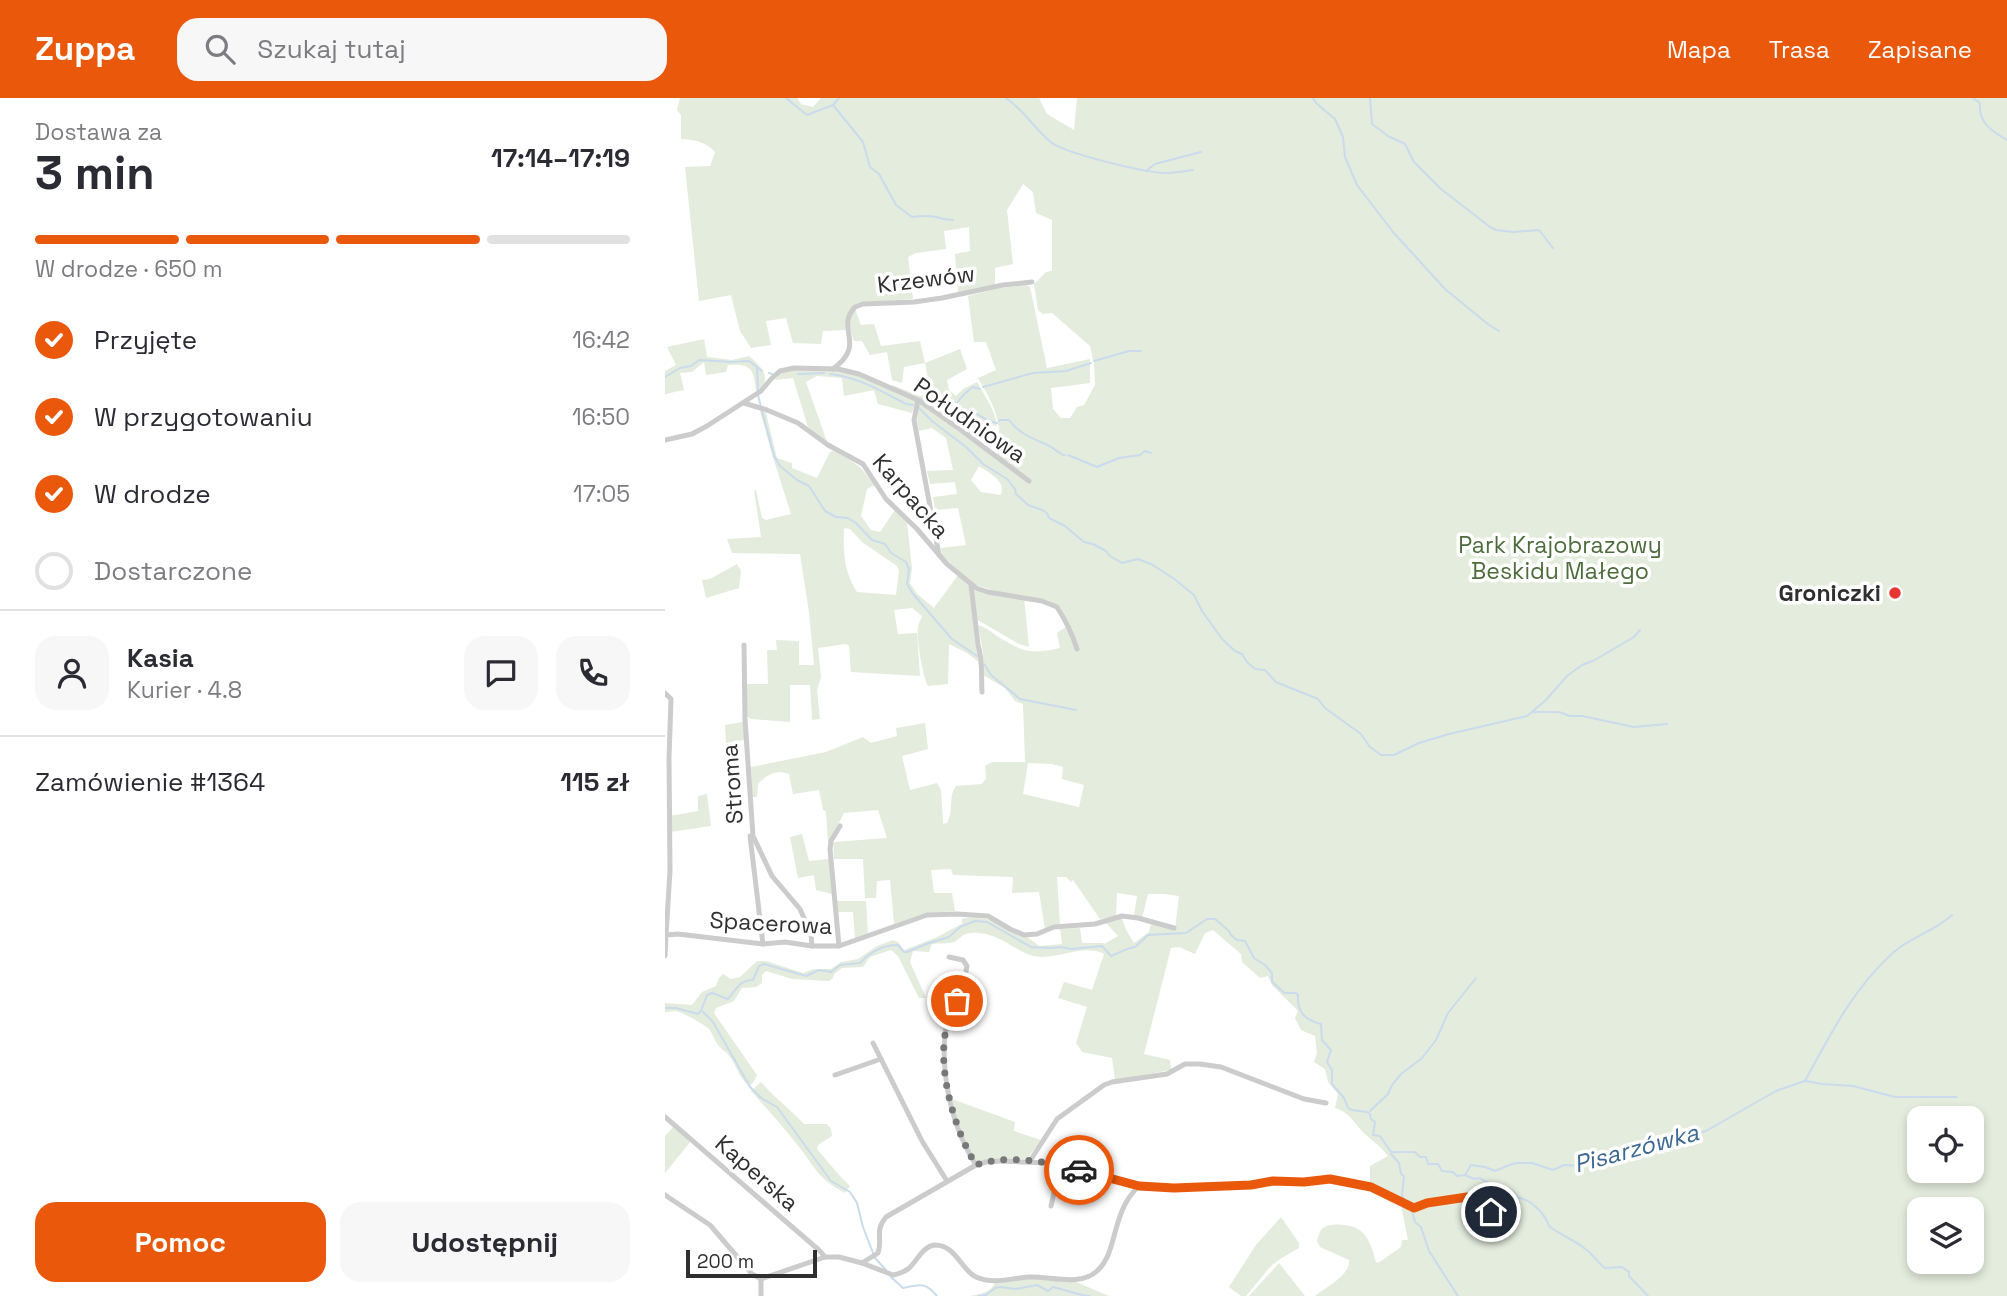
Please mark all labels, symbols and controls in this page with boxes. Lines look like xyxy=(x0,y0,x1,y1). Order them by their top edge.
search box xyxy=(177,18,667,81)
text: Zuppa xyxy=(35,28,135,70)
icon: search xyxy=(201,30,239,68)
text: Szukaj tutaj xyxy=(257,32,406,66)
text: Mapa xyxy=(1667,34,1731,65)
text: Trasa xyxy=(1769,34,1830,65)
text: Zapisane xyxy=(1868,34,1972,65)
text: Dostawa za xyxy=(35,117,162,147)
text: 17:14–17:19 xyxy=(491,141,630,175)
text: 3 min xyxy=(35,144,155,202)
text: W drodze · 650 m xyxy=(35,254,223,284)
street label: Krzewów xyxy=(875,258,977,300)
icon: check xyxy=(35,321,73,359)
text: Przyjęte xyxy=(94,323,197,357)
text: 16:42 xyxy=(572,325,630,355)
street label: Południowa xyxy=(908,370,1032,470)
icon: check xyxy=(35,398,73,436)
text: W przygotowaniu xyxy=(94,400,313,434)
text: 16:50 xyxy=(572,402,630,432)
street label: Karpacka xyxy=(866,447,956,545)
icon: check xyxy=(35,475,73,513)
text: W drodze xyxy=(94,477,211,511)
text: 17:05 xyxy=(573,479,630,509)
park label: Park Krajobrazowy Beskidu Małego xyxy=(1458,530,1662,586)
text: Dostarczone xyxy=(94,554,252,588)
place label: Groniczki xyxy=(1778,578,1881,608)
marker: Groniczki xyxy=(1887,585,1903,601)
button: person xyxy=(35,636,109,710)
button: chat xyxy=(464,636,538,710)
button: phone xyxy=(556,636,630,710)
text: Kasia xyxy=(127,641,194,675)
text: Kurier · 4.8 xyxy=(127,675,242,705)
street label: Stroma xyxy=(714,743,750,825)
text: Zamówienie #1364 xyxy=(35,765,265,799)
text: 115 zł xyxy=(560,765,630,799)
street label: Spacerowa xyxy=(709,905,833,941)
pin xyxy=(927,971,987,1031)
icon: bag xyxy=(938,982,976,1020)
map controls xyxy=(1907,1106,1984,1274)
button: locate xyxy=(1907,1106,1984,1183)
water label: Pisarzówka xyxy=(1570,1116,1702,1180)
street label: Kaperska xyxy=(709,1128,805,1218)
courier xyxy=(1044,1135,1114,1205)
icon: car xyxy=(1060,1151,1098,1189)
pin xyxy=(1461,1182,1521,1242)
icon: home xyxy=(1472,1193,1510,1231)
button: layers xyxy=(1907,1197,1984,1274)
button: Pomoc xyxy=(35,1202,326,1282)
button: Udostępnij xyxy=(340,1202,630,1282)
scale bar xyxy=(686,1247,817,1279)
text: 200 m xyxy=(697,1249,754,1274)

